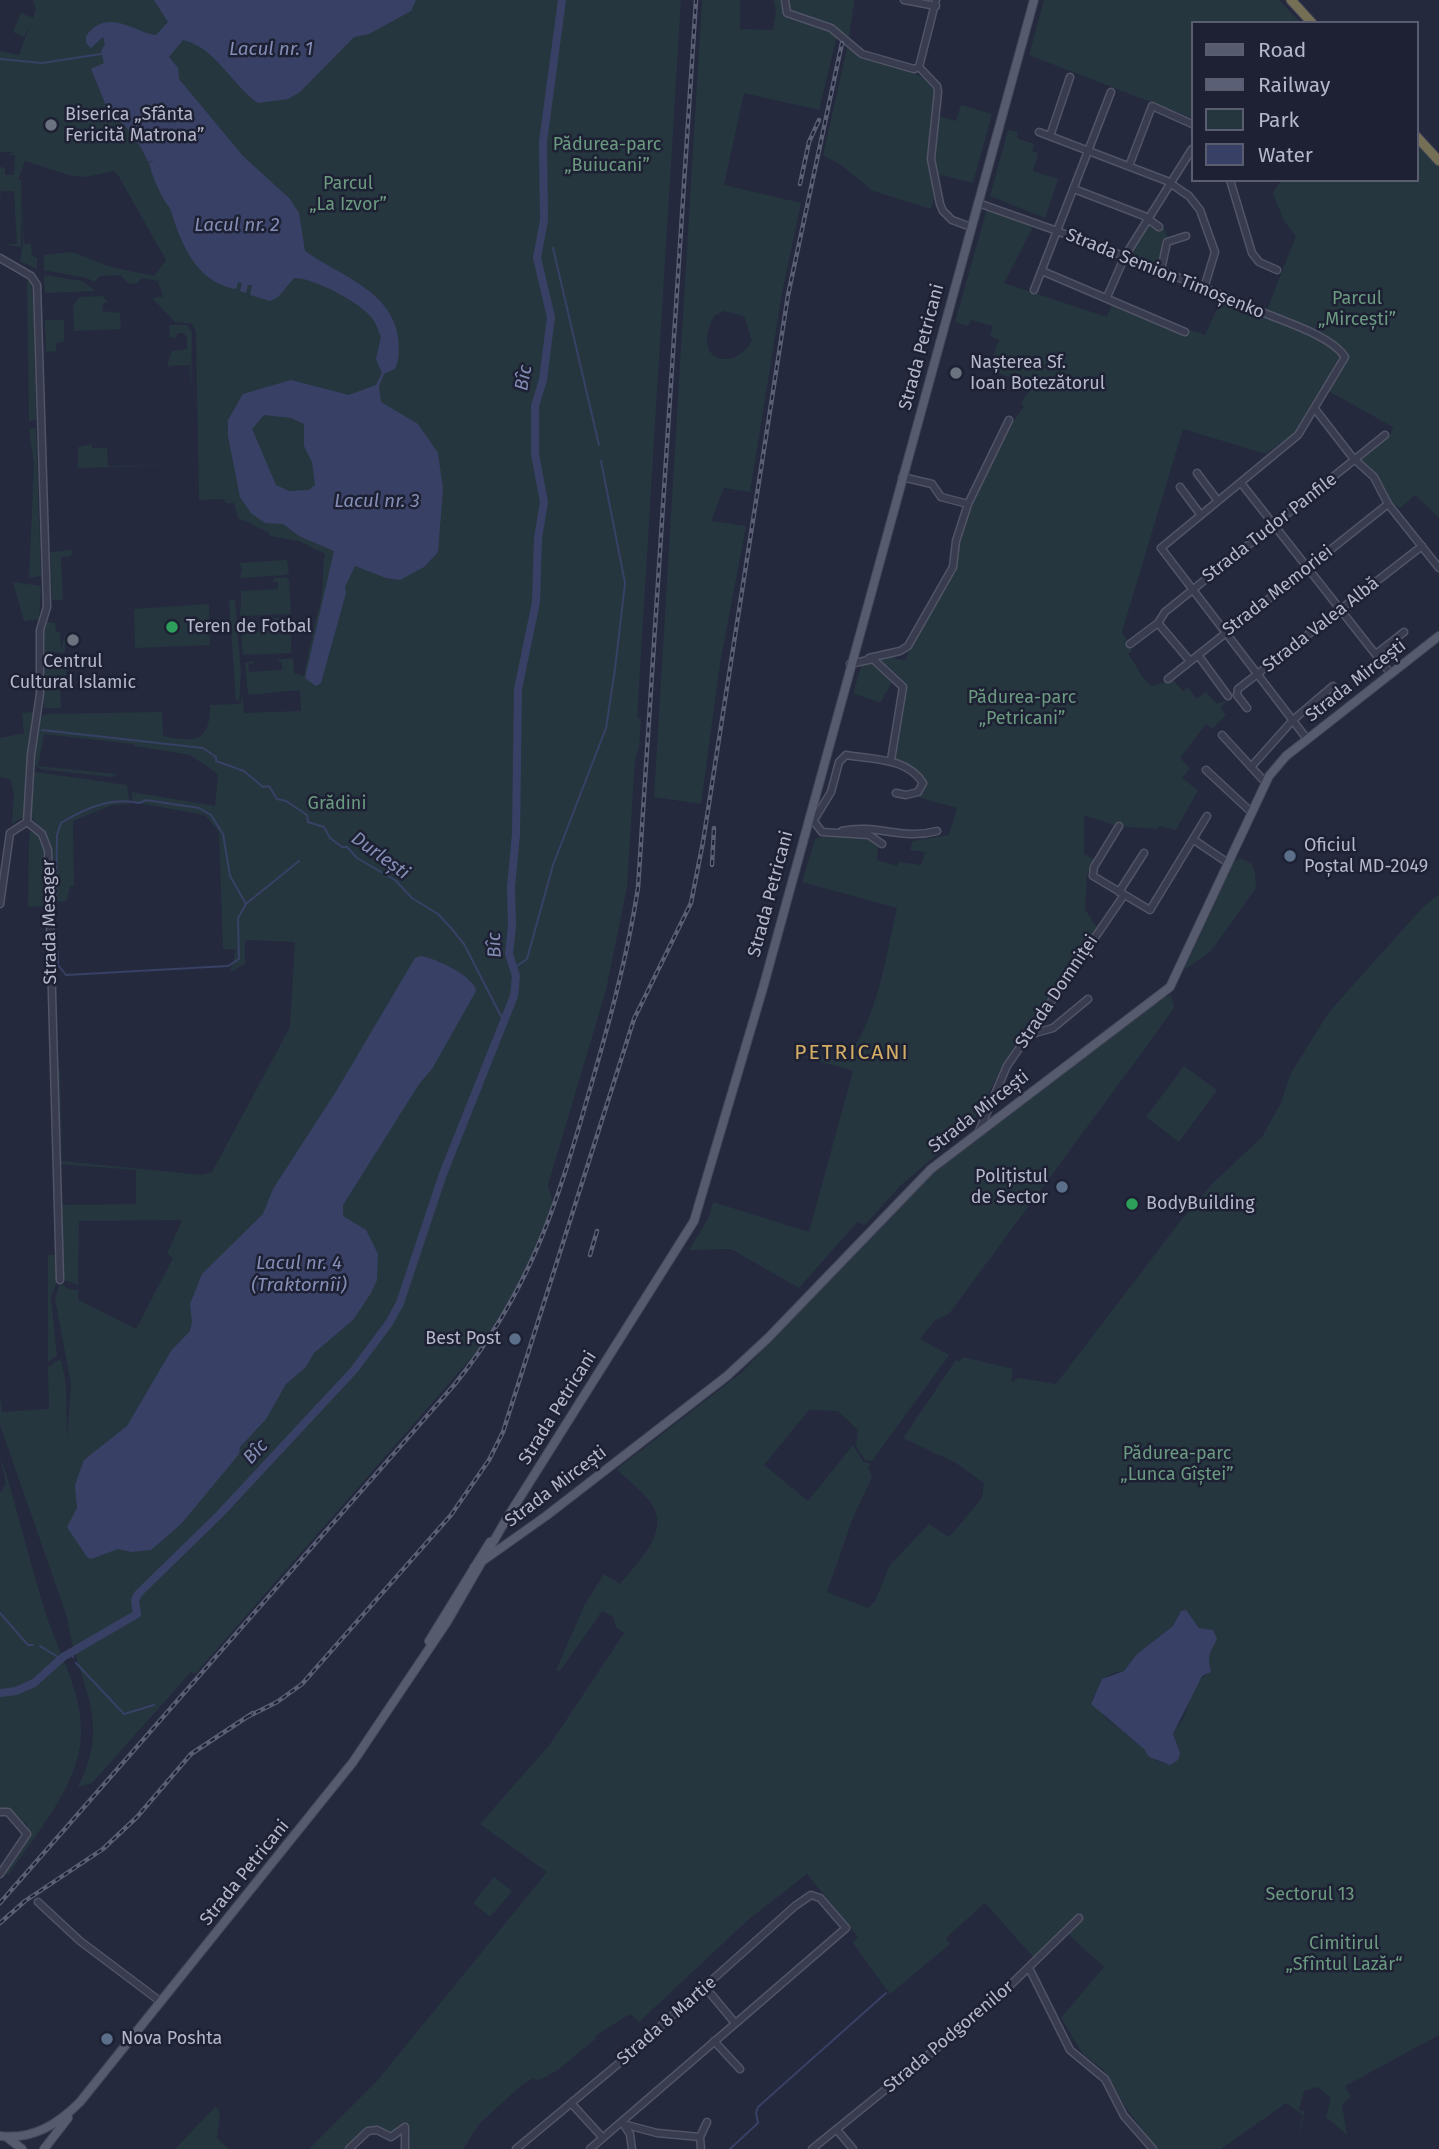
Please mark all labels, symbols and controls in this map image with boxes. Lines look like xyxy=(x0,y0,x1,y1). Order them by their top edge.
legend xyxy=(1190,21,1418,182)
text: Road xyxy=(1258,37,1306,63)
water label: Lacul nr. 1 xyxy=(229,39,313,61)
text: Railway xyxy=(1258,72,1330,98)
place label: Biserica „Sfânta Fericită Matrona” xyxy=(65,104,204,146)
text: Park xyxy=(1258,107,1299,133)
marker: Biserica „Sfânta Fericită Matrona” xyxy=(43,117,59,133)
park label: Pădurea-parc „Buiucani” xyxy=(553,134,661,176)
text: Water xyxy=(1258,142,1313,168)
park label: Parcul „La Izvor” xyxy=(309,173,387,216)
water label: Lacul nr. 2 xyxy=(194,215,280,237)
street label: Strada Semion Timoșenko xyxy=(1063,224,1267,324)
street label: Strada Petricani xyxy=(895,281,949,413)
park label: Parcul „Mircești” xyxy=(1318,288,1396,330)
place label: Nașterea Sf. Ioan Botezătorul xyxy=(970,352,1105,394)
water label: Bîc xyxy=(511,363,537,393)
marker: Nașterea Sf. Ioan Botezătorul xyxy=(948,365,964,381)
street label: Strada Tudor Panfile xyxy=(1198,469,1342,587)
water label: Lacul nr. 3 xyxy=(334,491,420,513)
street label: Strada Memoriei xyxy=(1218,541,1338,641)
street label: Strada Valea Albă xyxy=(1258,573,1384,677)
place label: Teren de Fotbal xyxy=(186,616,312,638)
marker: Teren de Fotbal xyxy=(164,619,180,635)
marker: Centrul Cultural Islamic xyxy=(65,632,81,648)
street label: Strada Mircești xyxy=(1302,635,1410,727)
place label: Centrul Cultural Islamic xyxy=(10,651,136,694)
park label: Pădurea-parc „Petricani” xyxy=(968,687,1076,730)
park label: Grădini xyxy=(308,793,366,815)
water label: Durlești xyxy=(346,827,414,885)
street label: Strada Petricani xyxy=(744,828,798,960)
place label: Oficiul Poștal MD-2049 xyxy=(1304,835,1428,878)
marker: Oficiul Poștal MD-2049 xyxy=(1282,848,1298,864)
street label: Strada Mesager xyxy=(38,859,62,985)
street label: Strada Domniței xyxy=(1011,931,1103,1053)
water label: Bîc xyxy=(483,932,507,958)
district label: PETRICANI xyxy=(795,1040,909,1066)
street label: Strada Mircești xyxy=(925,1066,1033,1158)
place label: Polițistul de Sector xyxy=(971,1166,1048,1208)
marker: Polițistul de Sector xyxy=(1054,1179,1070,1195)
place label: BodyBuilding xyxy=(1146,1193,1255,1215)
marker: BodyBuilding xyxy=(1124,1196,1140,1212)
water label: Lacul nr. 4 (Traktornîi) xyxy=(251,1253,347,1297)
place label: Best Post xyxy=(425,1328,501,1350)
marker: Best Post xyxy=(507,1331,523,1347)
street label: Strada Petricani xyxy=(514,1347,602,1469)
water label: Bîc xyxy=(239,1435,273,1469)
street label: Strada Mircești xyxy=(501,1442,611,1532)
park label: Pădurea-parc „Lunca Gîștei” xyxy=(1120,1443,1234,1486)
street label: Strada Petricani xyxy=(196,1816,294,1930)
park label: Sectorul 13 xyxy=(1265,1884,1355,1906)
park label: Cimitirul „Sfîntul Lazăr“ xyxy=(1286,1933,1402,1976)
street label: Strada 8 Martie xyxy=(613,1972,721,2070)
street label: Strada Podgorenilor xyxy=(880,1976,1018,2098)
place label: Nova Poshta xyxy=(121,2028,222,2050)
marker: Nova Poshta xyxy=(99,2031,115,2047)

